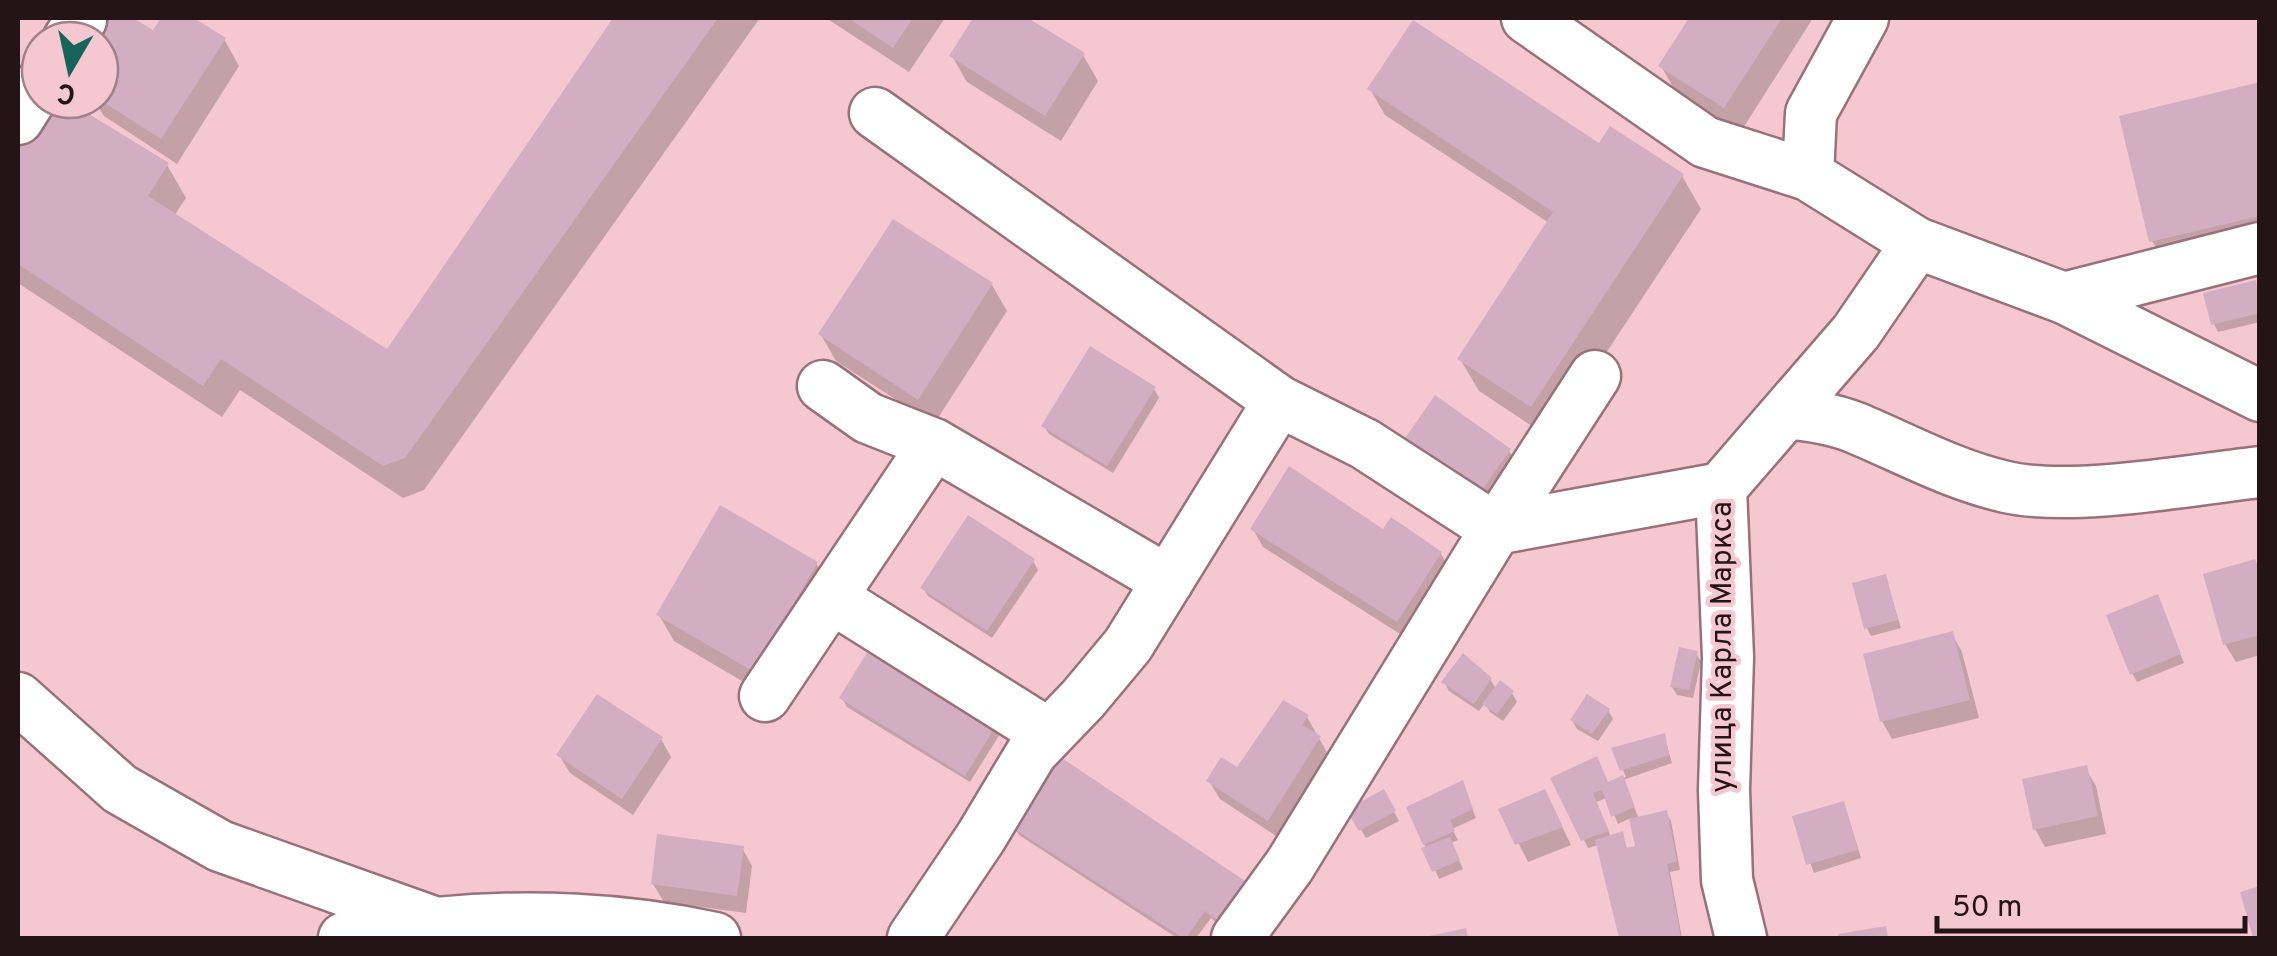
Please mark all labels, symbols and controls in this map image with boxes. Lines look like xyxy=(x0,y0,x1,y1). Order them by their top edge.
north arrow xyxy=(20,20,120,120)
text: С xyxy=(55,73,78,111)
street label: улица Карла Маркса xyxy=(1705,501,1742,793)
scale bar xyxy=(1937,871,2244,933)
text: 50 m xyxy=(1952,890,2022,927)

